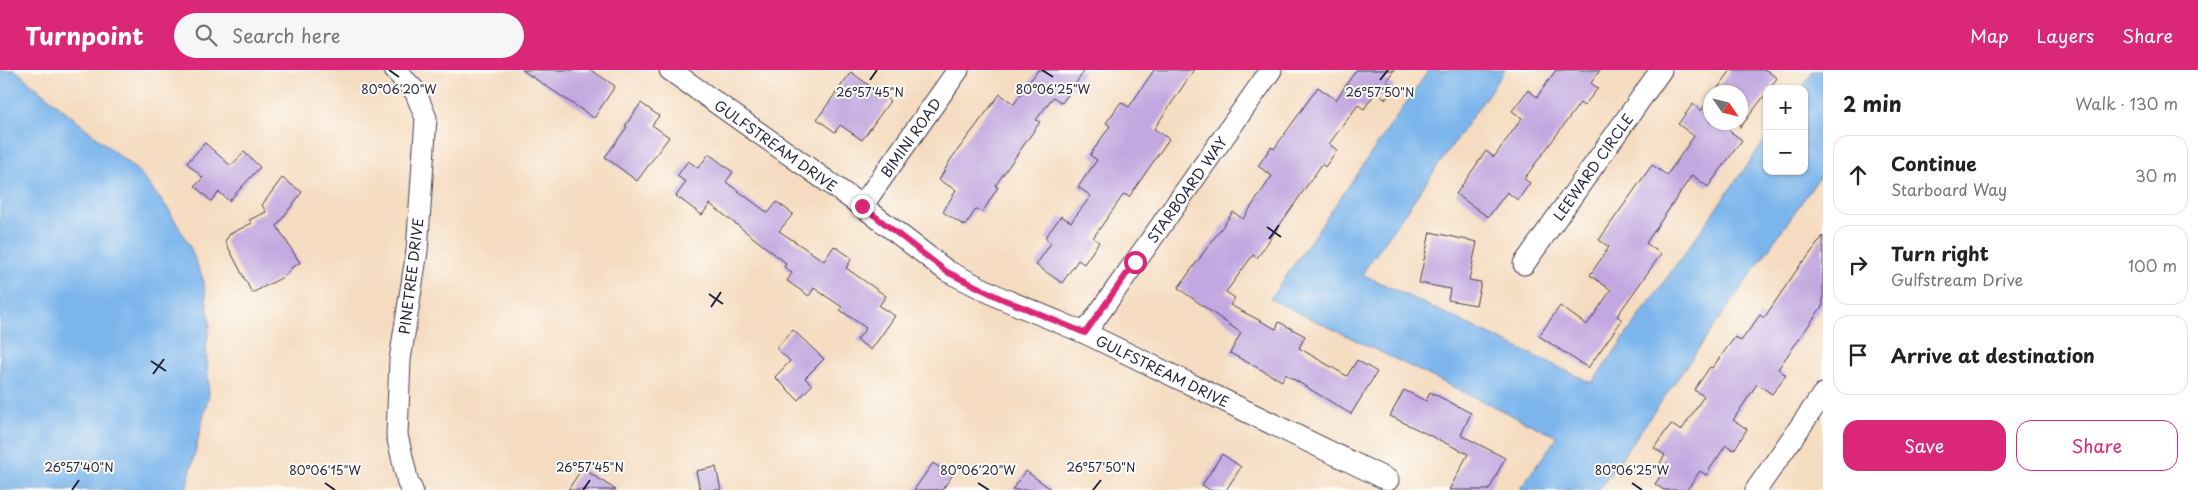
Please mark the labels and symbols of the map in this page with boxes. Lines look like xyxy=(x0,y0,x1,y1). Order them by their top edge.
text: 80°06'20"W xyxy=(361,80,437,98)
text: 80°06'25"W xyxy=(1016,80,1091,98)
text: 26°57'45"N xyxy=(836,83,904,101)
text: 26°57'50"N xyxy=(1346,83,1414,101)
north arrow xyxy=(1703,85,1748,130)
street label: BIMINI ROAD xyxy=(875,93,946,181)
street label: GULFSTREAM DRIVE xyxy=(710,94,842,196)
street label: LEEWARD CIRCLE xyxy=(1548,109,1638,225)
street label: STARBOARD WAY xyxy=(1142,132,1232,247)
route end xyxy=(851,195,874,218)
street label: PINETREE DRIVE xyxy=(393,217,429,335)
route start xyxy=(1124,251,1147,274)
street label: GULFSTREAM DRIVE xyxy=(1092,329,1233,412)
text: 26°57'40"N xyxy=(44,458,114,476)
text: 26°57'45"N xyxy=(556,458,624,476)
text: 26°57'50"N xyxy=(1067,458,1135,476)
text: 80°06'15"W xyxy=(289,461,361,479)
text: 80°06'20"W xyxy=(940,461,1016,479)
text: 80°06'25"W xyxy=(1595,461,1670,479)

